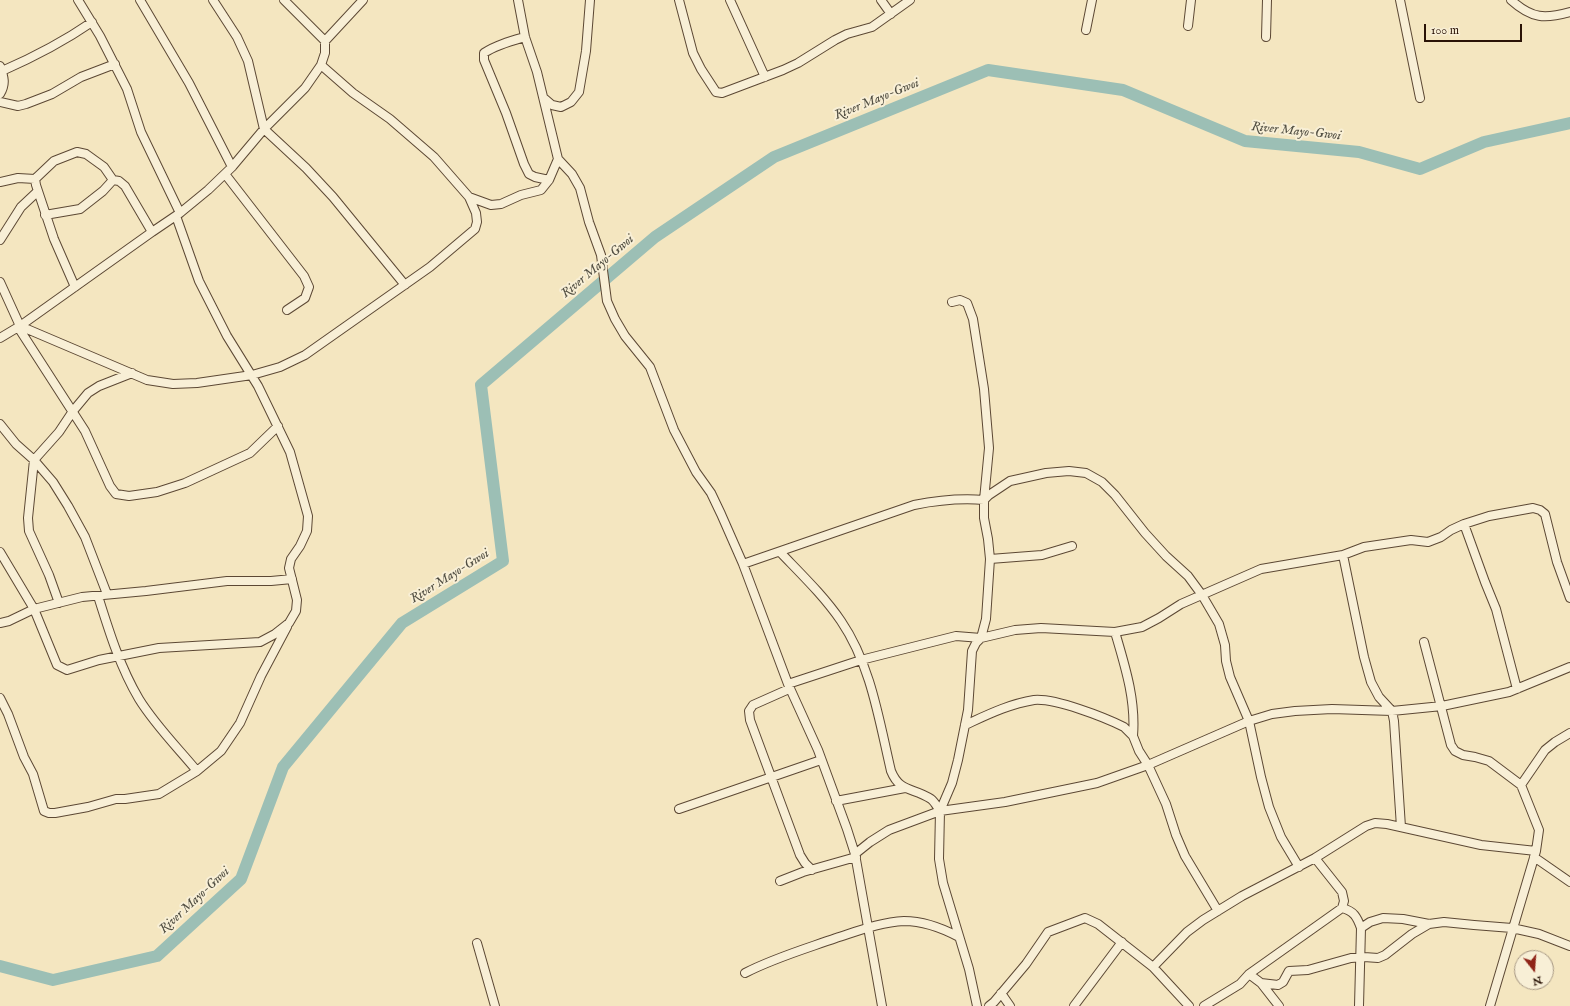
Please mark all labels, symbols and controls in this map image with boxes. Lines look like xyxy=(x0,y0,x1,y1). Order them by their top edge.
scale bar xyxy=(1426,16,1524,42)
text: 100 m xyxy=(1431,23,1459,38)
water label: River Mayo-Gwoi xyxy=(832,76,922,124)
water label: River Mayo-Gwoi xyxy=(1250,120,1342,144)
water label: River Mayo-Gwoi xyxy=(558,232,638,302)
water label: River Mayo-Gwoi xyxy=(408,547,492,607)
water label: River Mayo-Gwoi xyxy=(157,865,233,937)
north arrow xyxy=(1514,950,1554,990)
text: N xyxy=(1531,972,1544,989)

